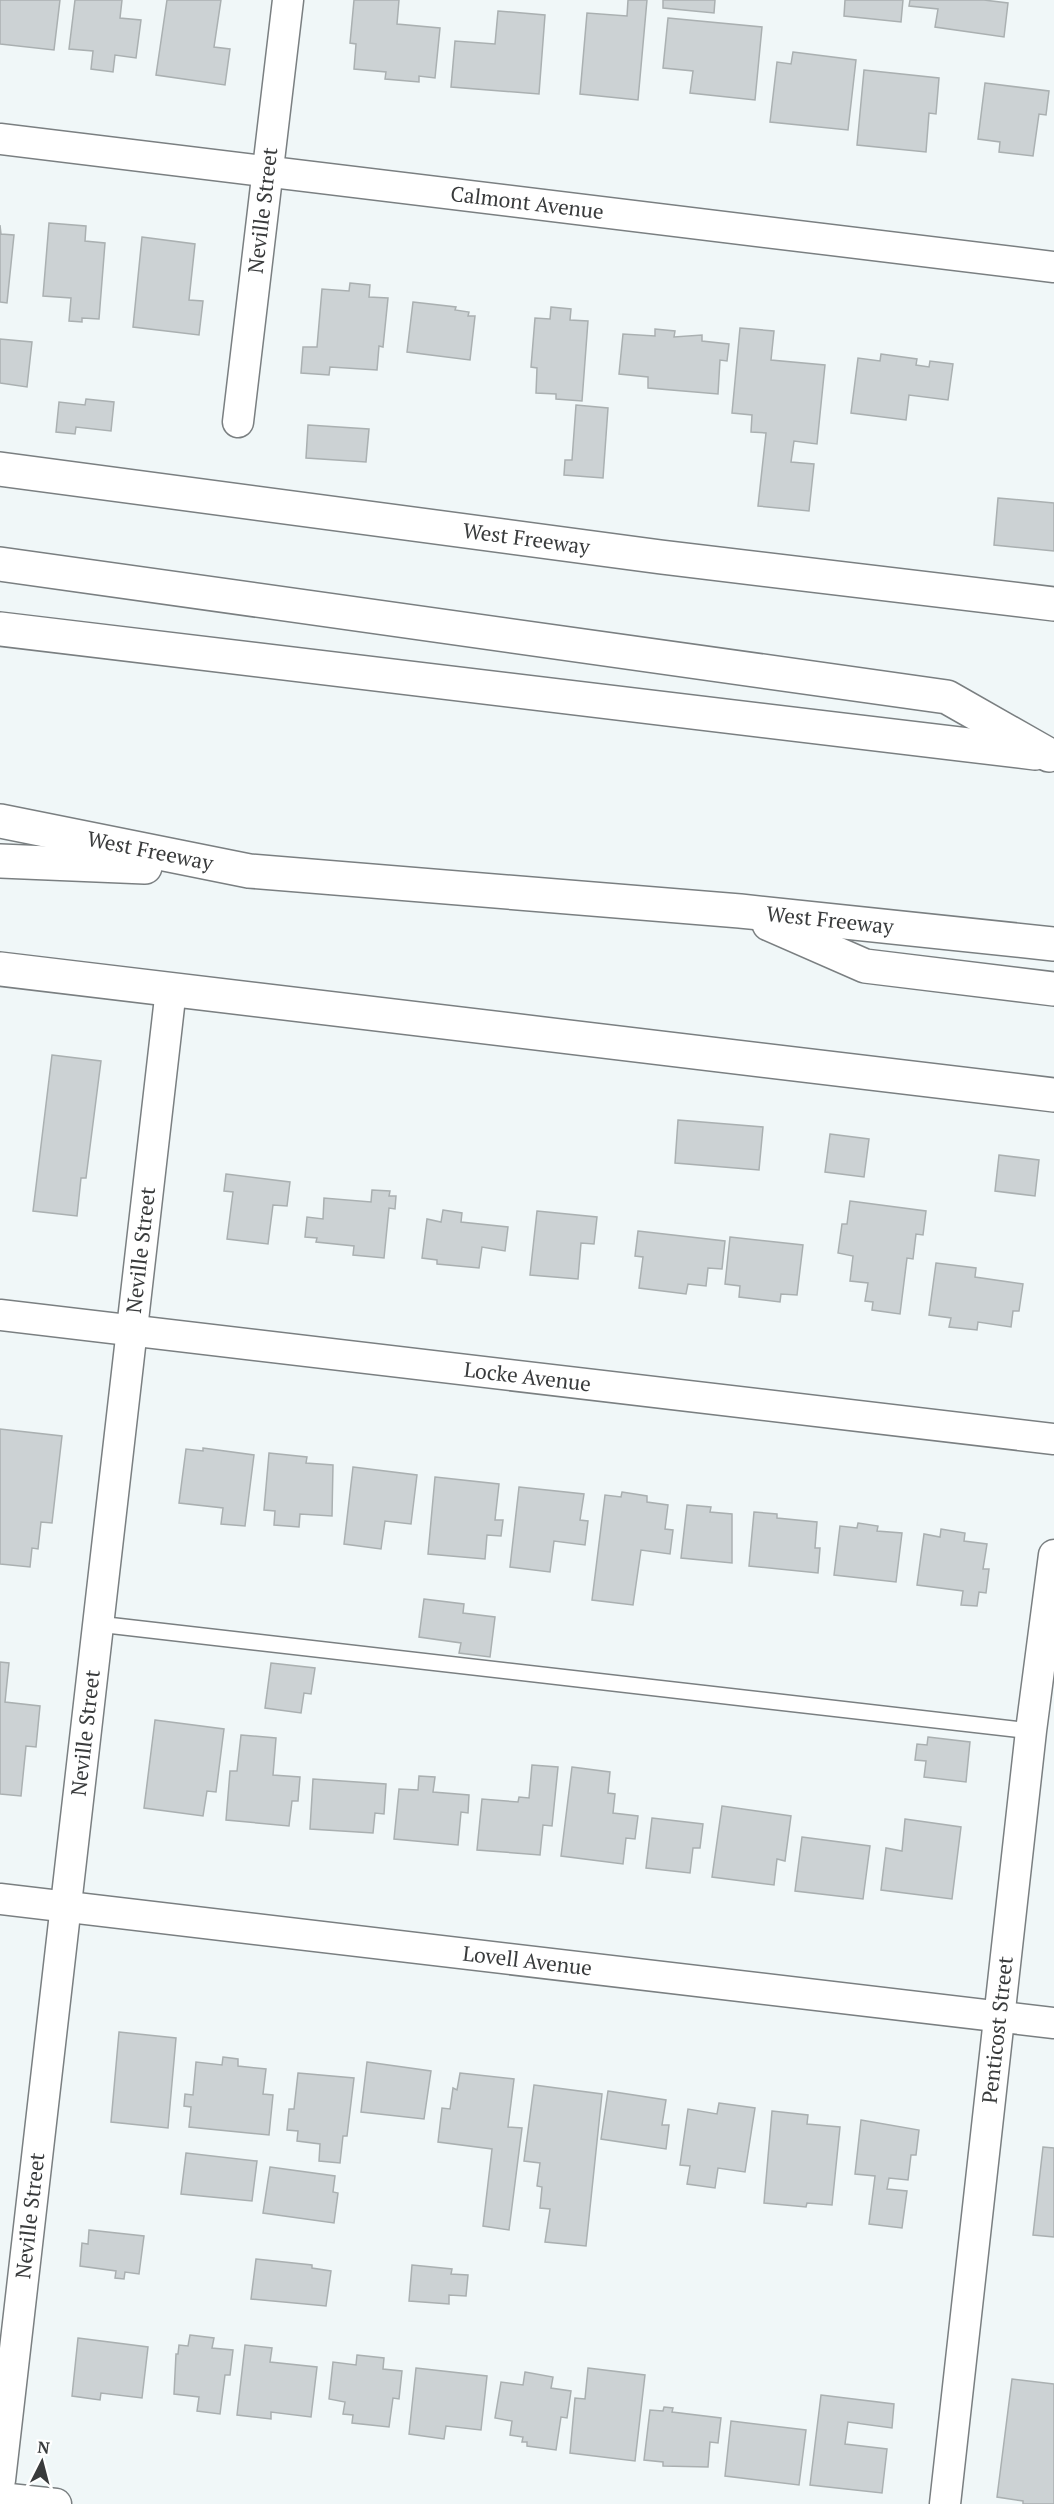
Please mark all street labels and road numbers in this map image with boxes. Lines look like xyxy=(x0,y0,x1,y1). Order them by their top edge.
street label: Neville Street xyxy=(241,145,283,275)
street label: Calmont Avenue xyxy=(449,179,605,225)
street label: West Freeway xyxy=(461,516,592,560)
street label: West Freeway xyxy=(85,824,216,877)
street label: West Freeway xyxy=(765,899,896,940)
street label: Neville Street xyxy=(119,1185,161,1315)
street label: Locke Avenue xyxy=(462,1355,593,1397)
street label: Neville Street xyxy=(64,1668,106,1797)
street label: Lovell Avenue xyxy=(461,1939,594,1982)
street label: Penticost Street xyxy=(975,1954,1019,2105)
street label: Neville Street xyxy=(8,2151,50,2280)

